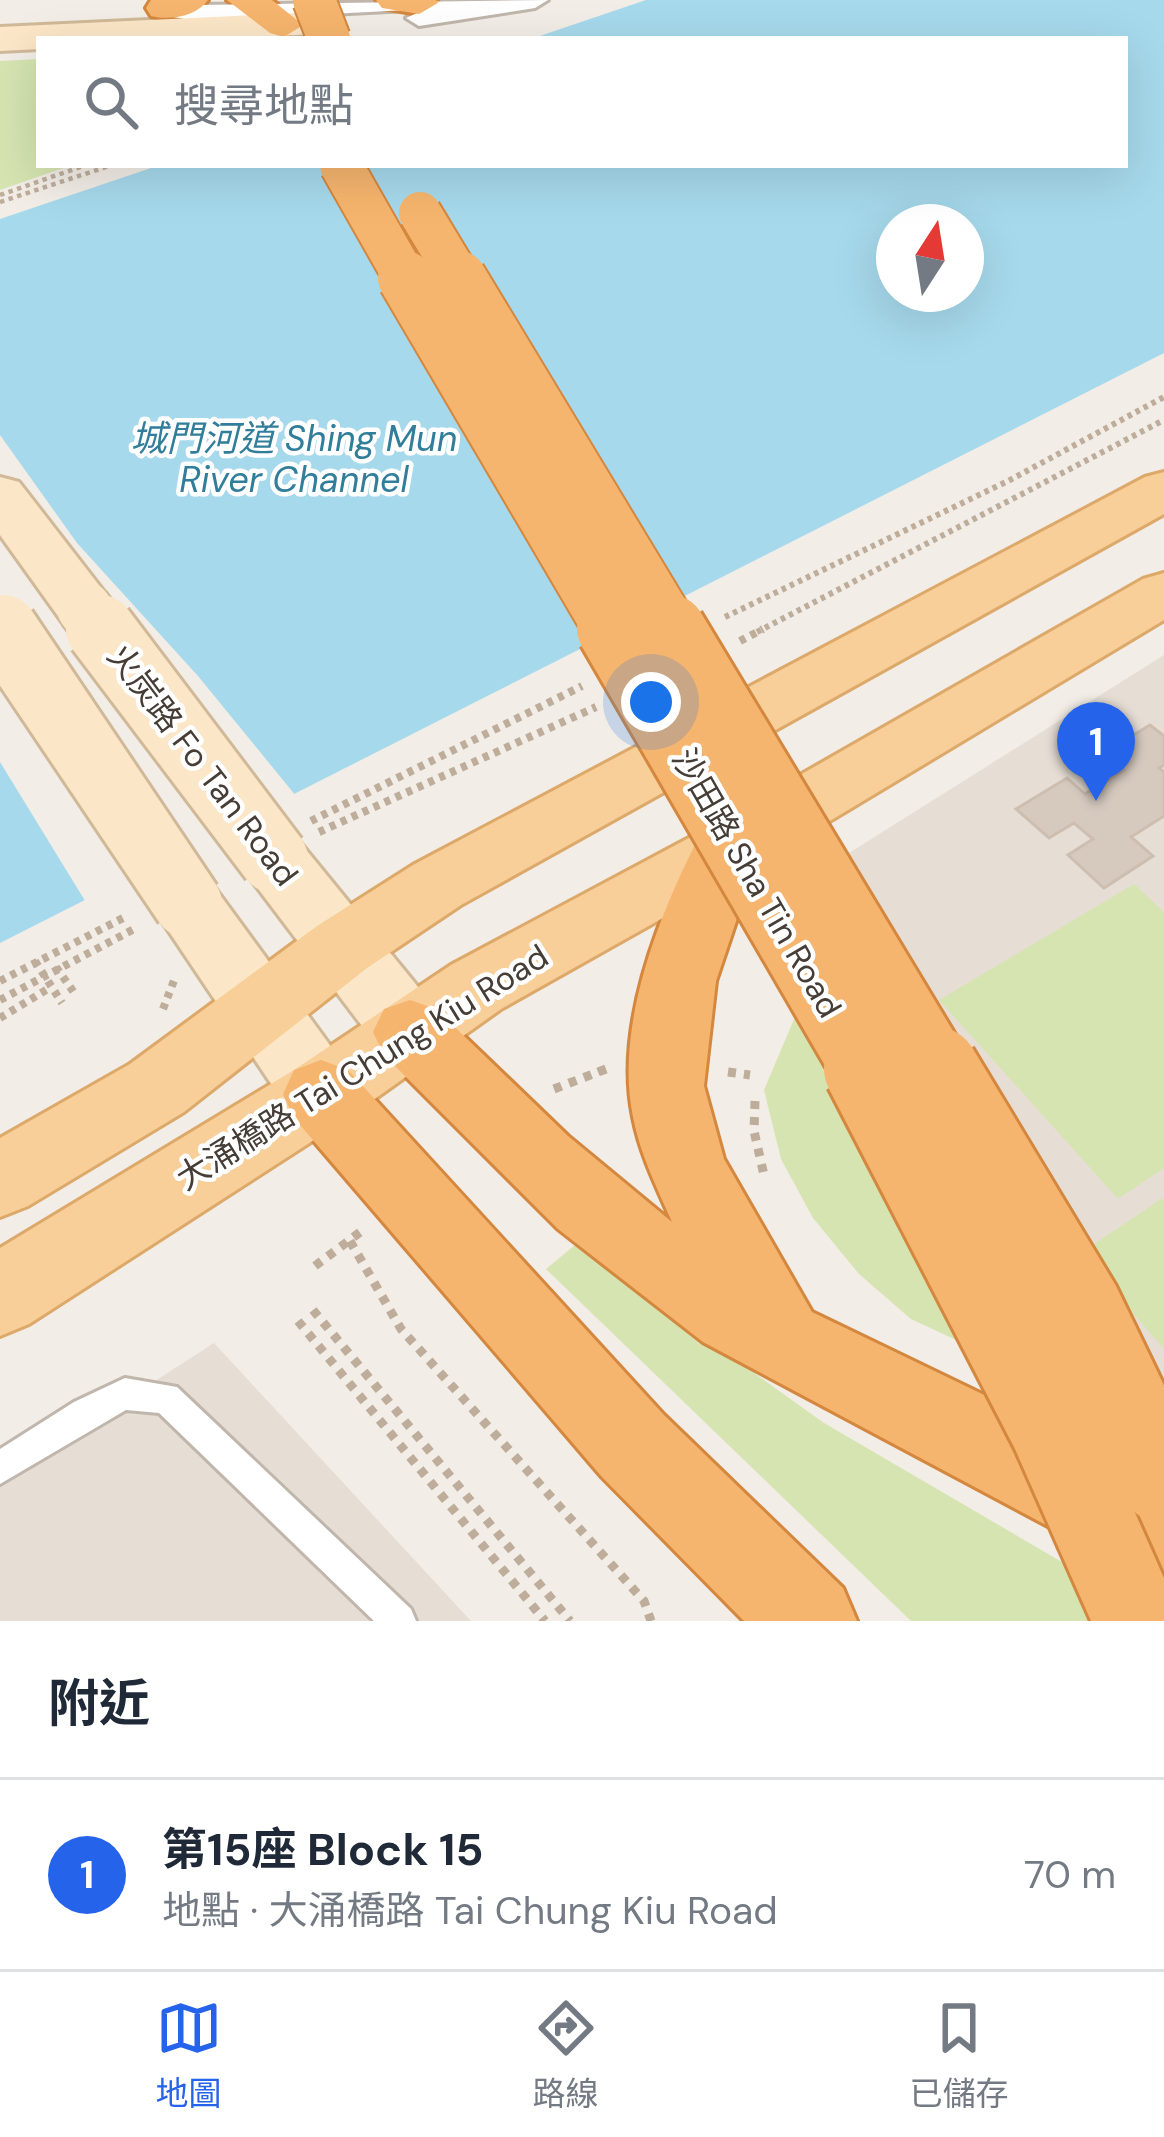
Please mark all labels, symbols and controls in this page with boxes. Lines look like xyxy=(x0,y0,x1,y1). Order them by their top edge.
search box xyxy=(36,36,1128,168)
icon: search xyxy=(78,69,144,135)
text: 搜尋地點 xyxy=(174,76,354,135)
north arrow xyxy=(876,204,984,312)
water label: 城門河道 Shing Mun River Channel xyxy=(131,415,457,503)
street label: 火炭路 Fo Tan Road xyxy=(98,636,308,894)
your location xyxy=(621,672,681,732)
pin: 1 xyxy=(1057,702,1135,801)
street label: 沙田路 Sha Tin Road xyxy=(662,741,852,1025)
street label: 大涌橋路 Tai Chung Kiu Road xyxy=(168,935,556,1199)
text: 附近 xyxy=(48,1670,150,1737)
text: 第15座 Block 15 xyxy=(162,1820,483,1879)
text: 1 xyxy=(80,1849,94,1900)
text: 70 m xyxy=(1024,1849,1116,1900)
text: 地點 · 大涌橋路 Tai Chung Kiu Road xyxy=(162,1885,778,1936)
tab: 地圖 xyxy=(156,1995,222,2115)
tab: 路線 xyxy=(533,1995,599,2115)
tab: 已儲存 xyxy=(910,1995,1009,2115)

